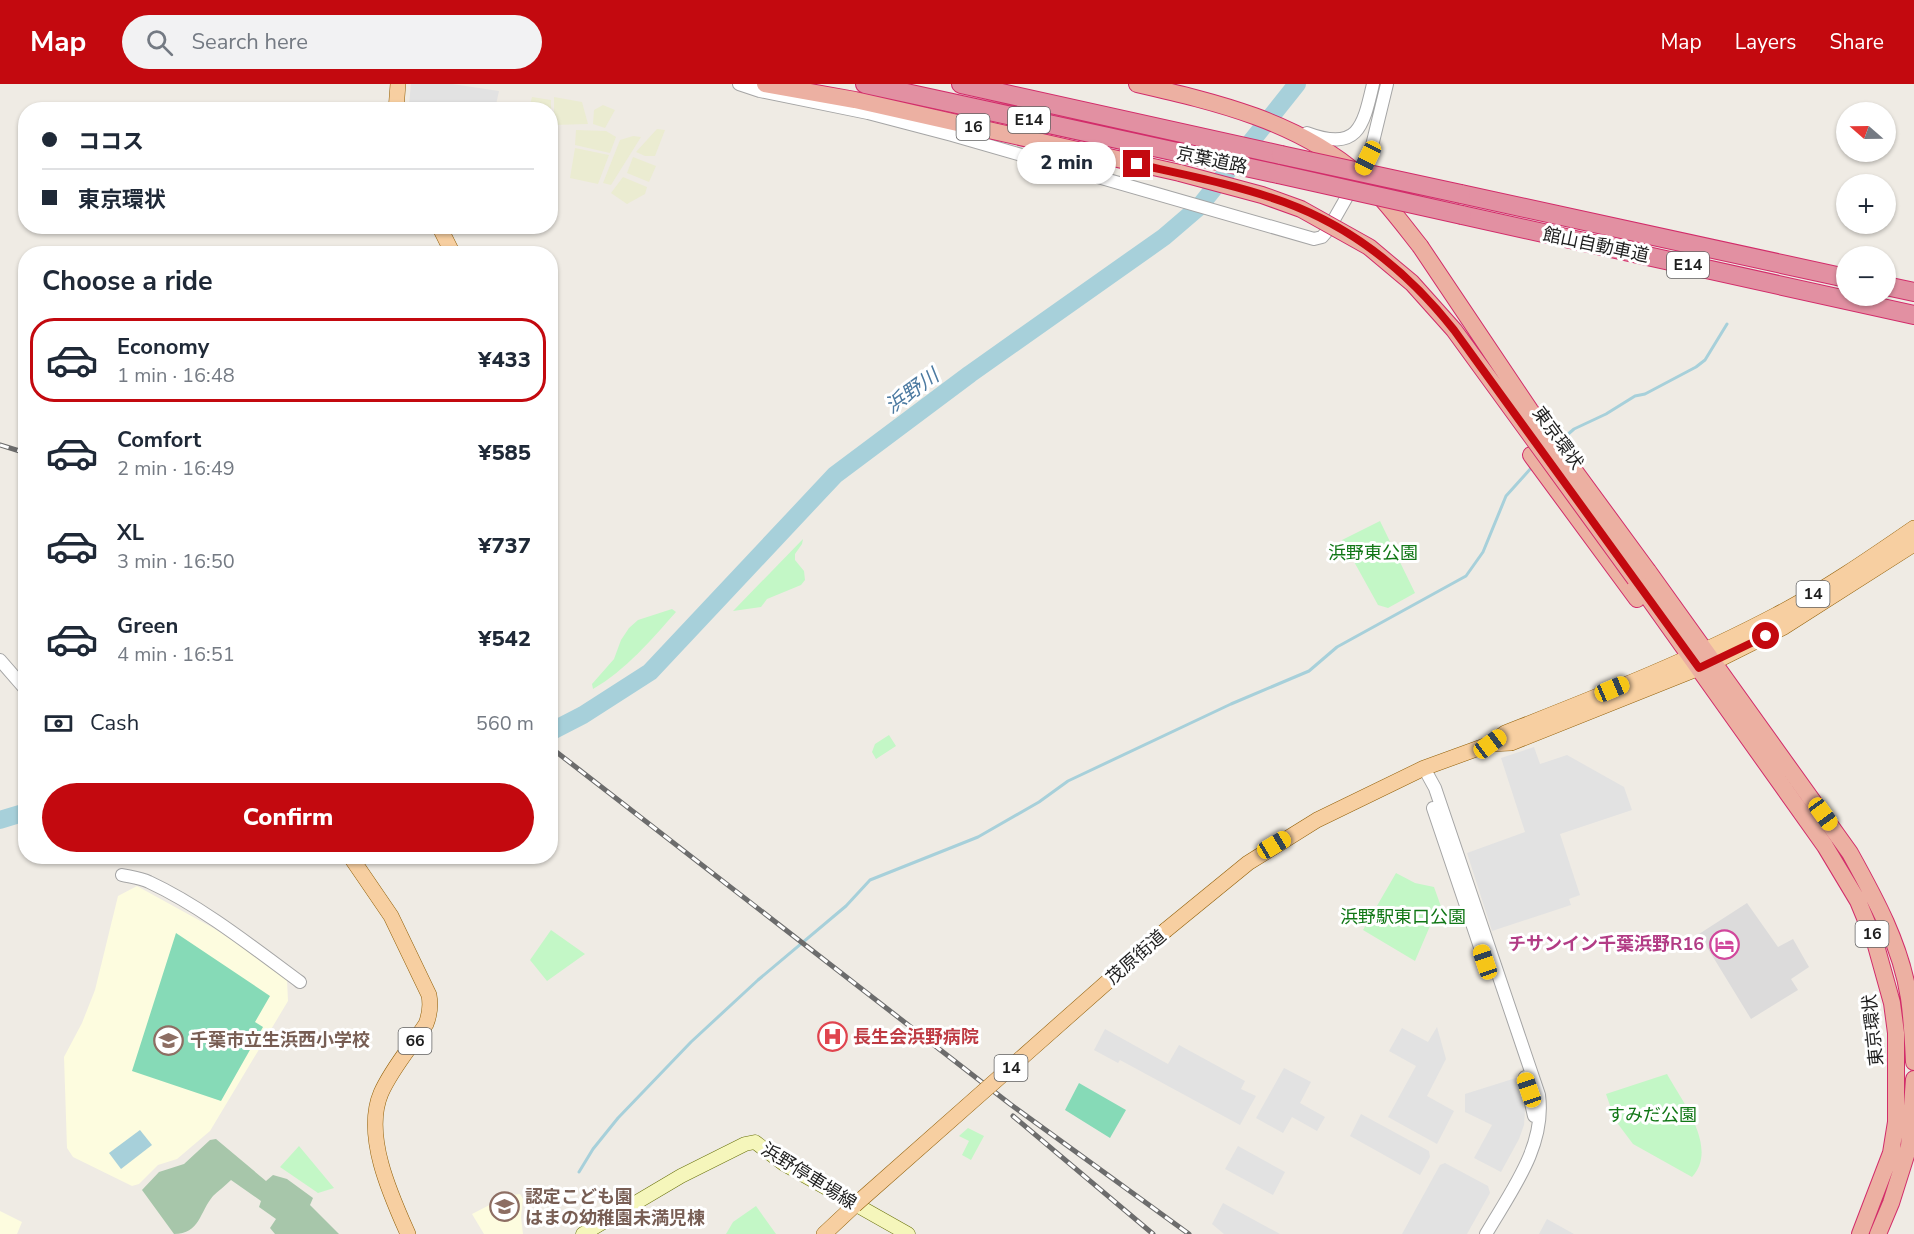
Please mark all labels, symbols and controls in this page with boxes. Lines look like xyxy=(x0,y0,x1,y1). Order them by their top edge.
search box xyxy=(122,15,542,69)
text: Map xyxy=(30,23,86,61)
icon: search xyxy=(143,26,176,59)
text: Search here xyxy=(191,27,308,57)
text: Map xyxy=(1660,28,1702,56)
text: Layers xyxy=(1735,28,1796,56)
text: Share xyxy=(1829,28,1884,56)
north arrow xyxy=(1836,102,1896,162)
map controls xyxy=(1836,102,1896,306)
road number: E14 xyxy=(1008,107,1050,133)
road number: 16 xyxy=(956,114,990,140)
text: ココス xyxy=(78,127,144,157)
car xyxy=(1352,138,1384,178)
street label: 京葉道路 xyxy=(1174,141,1250,179)
callout: 2 min xyxy=(1017,143,1116,185)
text: 2 min xyxy=(1040,149,1093,176)
route end xyxy=(1123,150,1150,177)
button: + xyxy=(1836,174,1896,234)
text: 東京環状 xyxy=(78,185,166,215)
street label: 館山自動車道 xyxy=(1541,222,1651,268)
button: − xyxy=(1836,246,1896,306)
road number: E14 xyxy=(1667,252,1709,278)
text: Choose a ride xyxy=(42,263,213,300)
text: Economy xyxy=(117,332,209,362)
icon: car xyxy=(45,333,99,387)
text: ¥433 xyxy=(478,345,531,375)
water label: 浜野川 xyxy=(880,361,946,420)
text: 1 min · 16:48 xyxy=(117,362,235,389)
street label: 東京環状 xyxy=(1527,402,1589,474)
text: Comfort xyxy=(117,425,201,455)
icon: car xyxy=(45,426,99,480)
text: ¥585 xyxy=(478,438,531,468)
text: 2 min · 16:49 xyxy=(117,455,235,482)
text: XL xyxy=(117,518,144,548)
icon: car xyxy=(45,519,99,573)
text: ¥737 xyxy=(478,531,531,561)
park label: 浜野東公園 xyxy=(1328,541,1418,565)
text: 3 min · 16:50 xyxy=(117,548,235,575)
road number: 14 xyxy=(1796,581,1830,607)
text: Green xyxy=(117,611,178,641)
icon: car xyxy=(45,612,99,666)
route start xyxy=(1752,622,1779,649)
text: ¥542 xyxy=(478,624,531,654)
text: 4 min · 16:51 xyxy=(117,641,235,668)
car xyxy=(1592,674,1632,704)
icon: cash xyxy=(42,707,75,740)
text: Cash xyxy=(90,708,139,738)
text: 560 m xyxy=(476,710,534,737)
car xyxy=(1470,726,1510,762)
button: Confirm xyxy=(42,783,534,852)
car xyxy=(1805,794,1841,834)
car xyxy=(1254,828,1294,862)
park label: 浜野駅東口公園 xyxy=(1340,905,1466,929)
road number: 16 xyxy=(1856,921,1888,947)
street label: 茂原街道 xyxy=(1101,924,1171,990)
hotel icon: チサンイン千葉浜野R16 xyxy=(1709,928,1741,960)
place label: チサンイン千葉浜野R16 xyxy=(1508,932,1704,956)
car xyxy=(1471,942,1499,982)
street label: 東京環状 xyxy=(1857,993,1889,1067)
hospital icon: 長生会浜野病院 xyxy=(816,1021,848,1053)
school or university icon: 千葉市立生浜西小学校 xyxy=(153,1024,185,1056)
place label: 長生会浜野病院 xyxy=(853,1025,979,1049)
place label: 千葉市立生浜西小学校 xyxy=(190,1028,370,1052)
road number: 66 xyxy=(398,1028,432,1054)
road number: 14 xyxy=(994,1055,1028,1081)
car xyxy=(1515,1070,1543,1110)
park label: すみだ公園 xyxy=(1607,1103,1697,1127)
street label: 浜野停車場線 xyxy=(757,1137,861,1215)
place label: 認定こども園 はまの幼稚園未満児棟 xyxy=(525,1185,705,1230)
school or university icon: 認定こども園 はまの幼稚園未満児棟 xyxy=(488,1191,520,1223)

